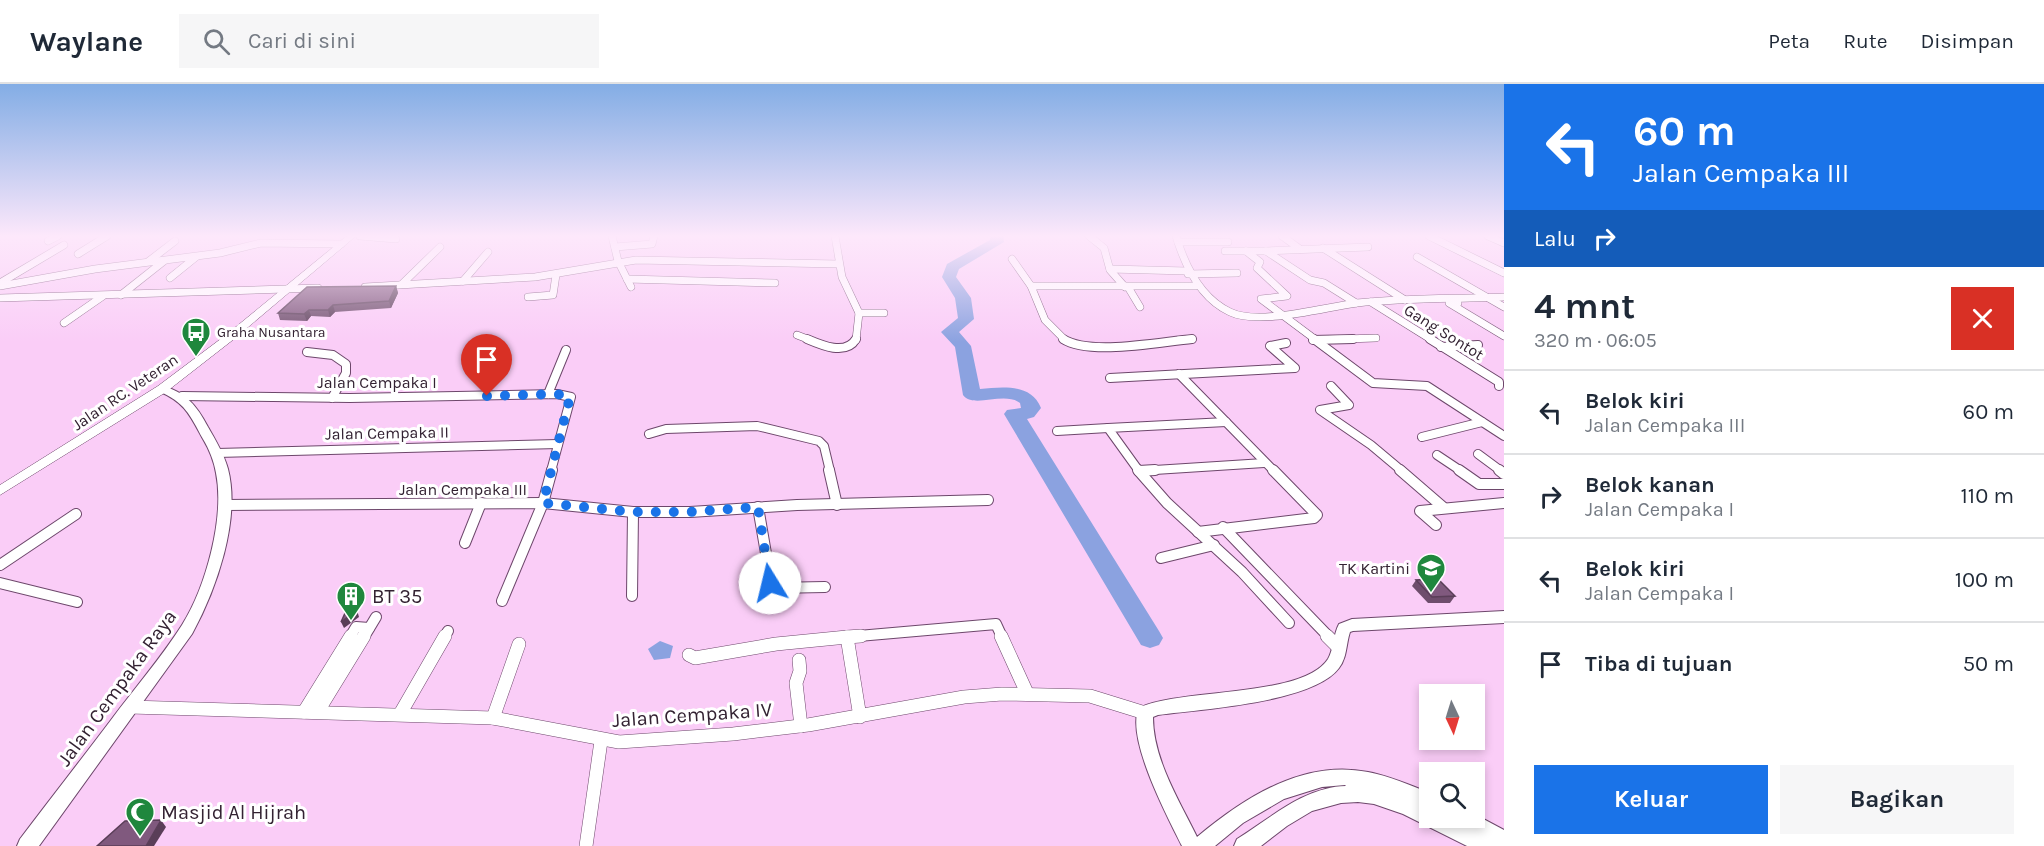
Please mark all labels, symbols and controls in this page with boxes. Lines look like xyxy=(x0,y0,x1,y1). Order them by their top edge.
search box xyxy=(179,14,599,68)
text: Waylane xyxy=(30,25,143,58)
icon: search xyxy=(200,25,233,58)
text: Cari di sini xyxy=(248,28,356,54)
text: Peta xyxy=(1768,29,1810,53)
text: Rute xyxy=(1843,29,1887,53)
text: Disimpan xyxy=(1920,29,2014,53)
text: 60 m xyxy=(1633,106,1736,156)
icon: left xyxy=(1534,108,1612,186)
text: Jalan Cempaka III xyxy=(1633,157,1849,189)
icon: right xyxy=(1588,222,1621,255)
text: Lalu xyxy=(1534,226,1576,252)
text: 4 mnt xyxy=(1534,285,1635,327)
button: close xyxy=(1951,287,2014,350)
street label: Gang Sontot xyxy=(1401,300,1487,364)
bus stop icon: Graha Nusantara xyxy=(180,316,212,358)
place label: Graha Nusantara xyxy=(217,324,326,341)
text: 320 m · 06:05 xyxy=(1534,329,1657,352)
pin xyxy=(461,334,512,396)
icon: arrive xyxy=(470,343,503,376)
street label: Jalan RC. Veteran xyxy=(69,350,181,434)
street label: Jalan Cempaka I xyxy=(317,373,437,392)
text: Belok kiri xyxy=(1585,388,1685,414)
icon: left xyxy=(1534,396,1567,429)
text: 60 m xyxy=(1963,399,2014,425)
text: Jalan Cempaka III xyxy=(1585,414,1745,437)
street label: Jalan Cempaka II xyxy=(325,422,449,444)
text: Belok kanan xyxy=(1585,472,1715,498)
street label: Jalan Cempaka III xyxy=(399,480,527,499)
icon: right xyxy=(1534,480,1567,513)
text: 110 m xyxy=(1961,483,2014,509)
text: Jalan Cempaka I xyxy=(1585,498,1734,521)
position arrow xyxy=(738,551,802,615)
school or university icon: TK Kartini xyxy=(1415,552,1447,594)
text: Belok kiri xyxy=(1585,556,1685,582)
place label: TK Kartini xyxy=(1339,559,1410,578)
icon: left xyxy=(1534,564,1567,597)
text: 100 m xyxy=(1955,567,2014,593)
building icon: BT 35 xyxy=(335,580,367,622)
text: Jalan Cempaka I xyxy=(1585,582,1734,605)
place label: BT 35 xyxy=(372,585,422,608)
street label: Jalan Cempaka Raya xyxy=(53,606,181,770)
icon: arrive xyxy=(1534,648,1567,681)
text: Tiba di tujuan xyxy=(1585,651,1732,677)
text: 50 m xyxy=(1963,651,2014,677)
north arrow xyxy=(1419,684,1485,750)
map controls xyxy=(1419,684,1485,828)
street label: Jalan Cempaka IV xyxy=(611,698,773,732)
button: search xyxy=(1419,762,1485,828)
button: Keluar xyxy=(1534,765,1768,834)
button: Bagikan xyxy=(1780,765,2014,834)
mosque icon: Masjid Al Hijrah xyxy=(124,796,156,838)
place label: Masjid Al Hijrah xyxy=(161,801,306,824)

